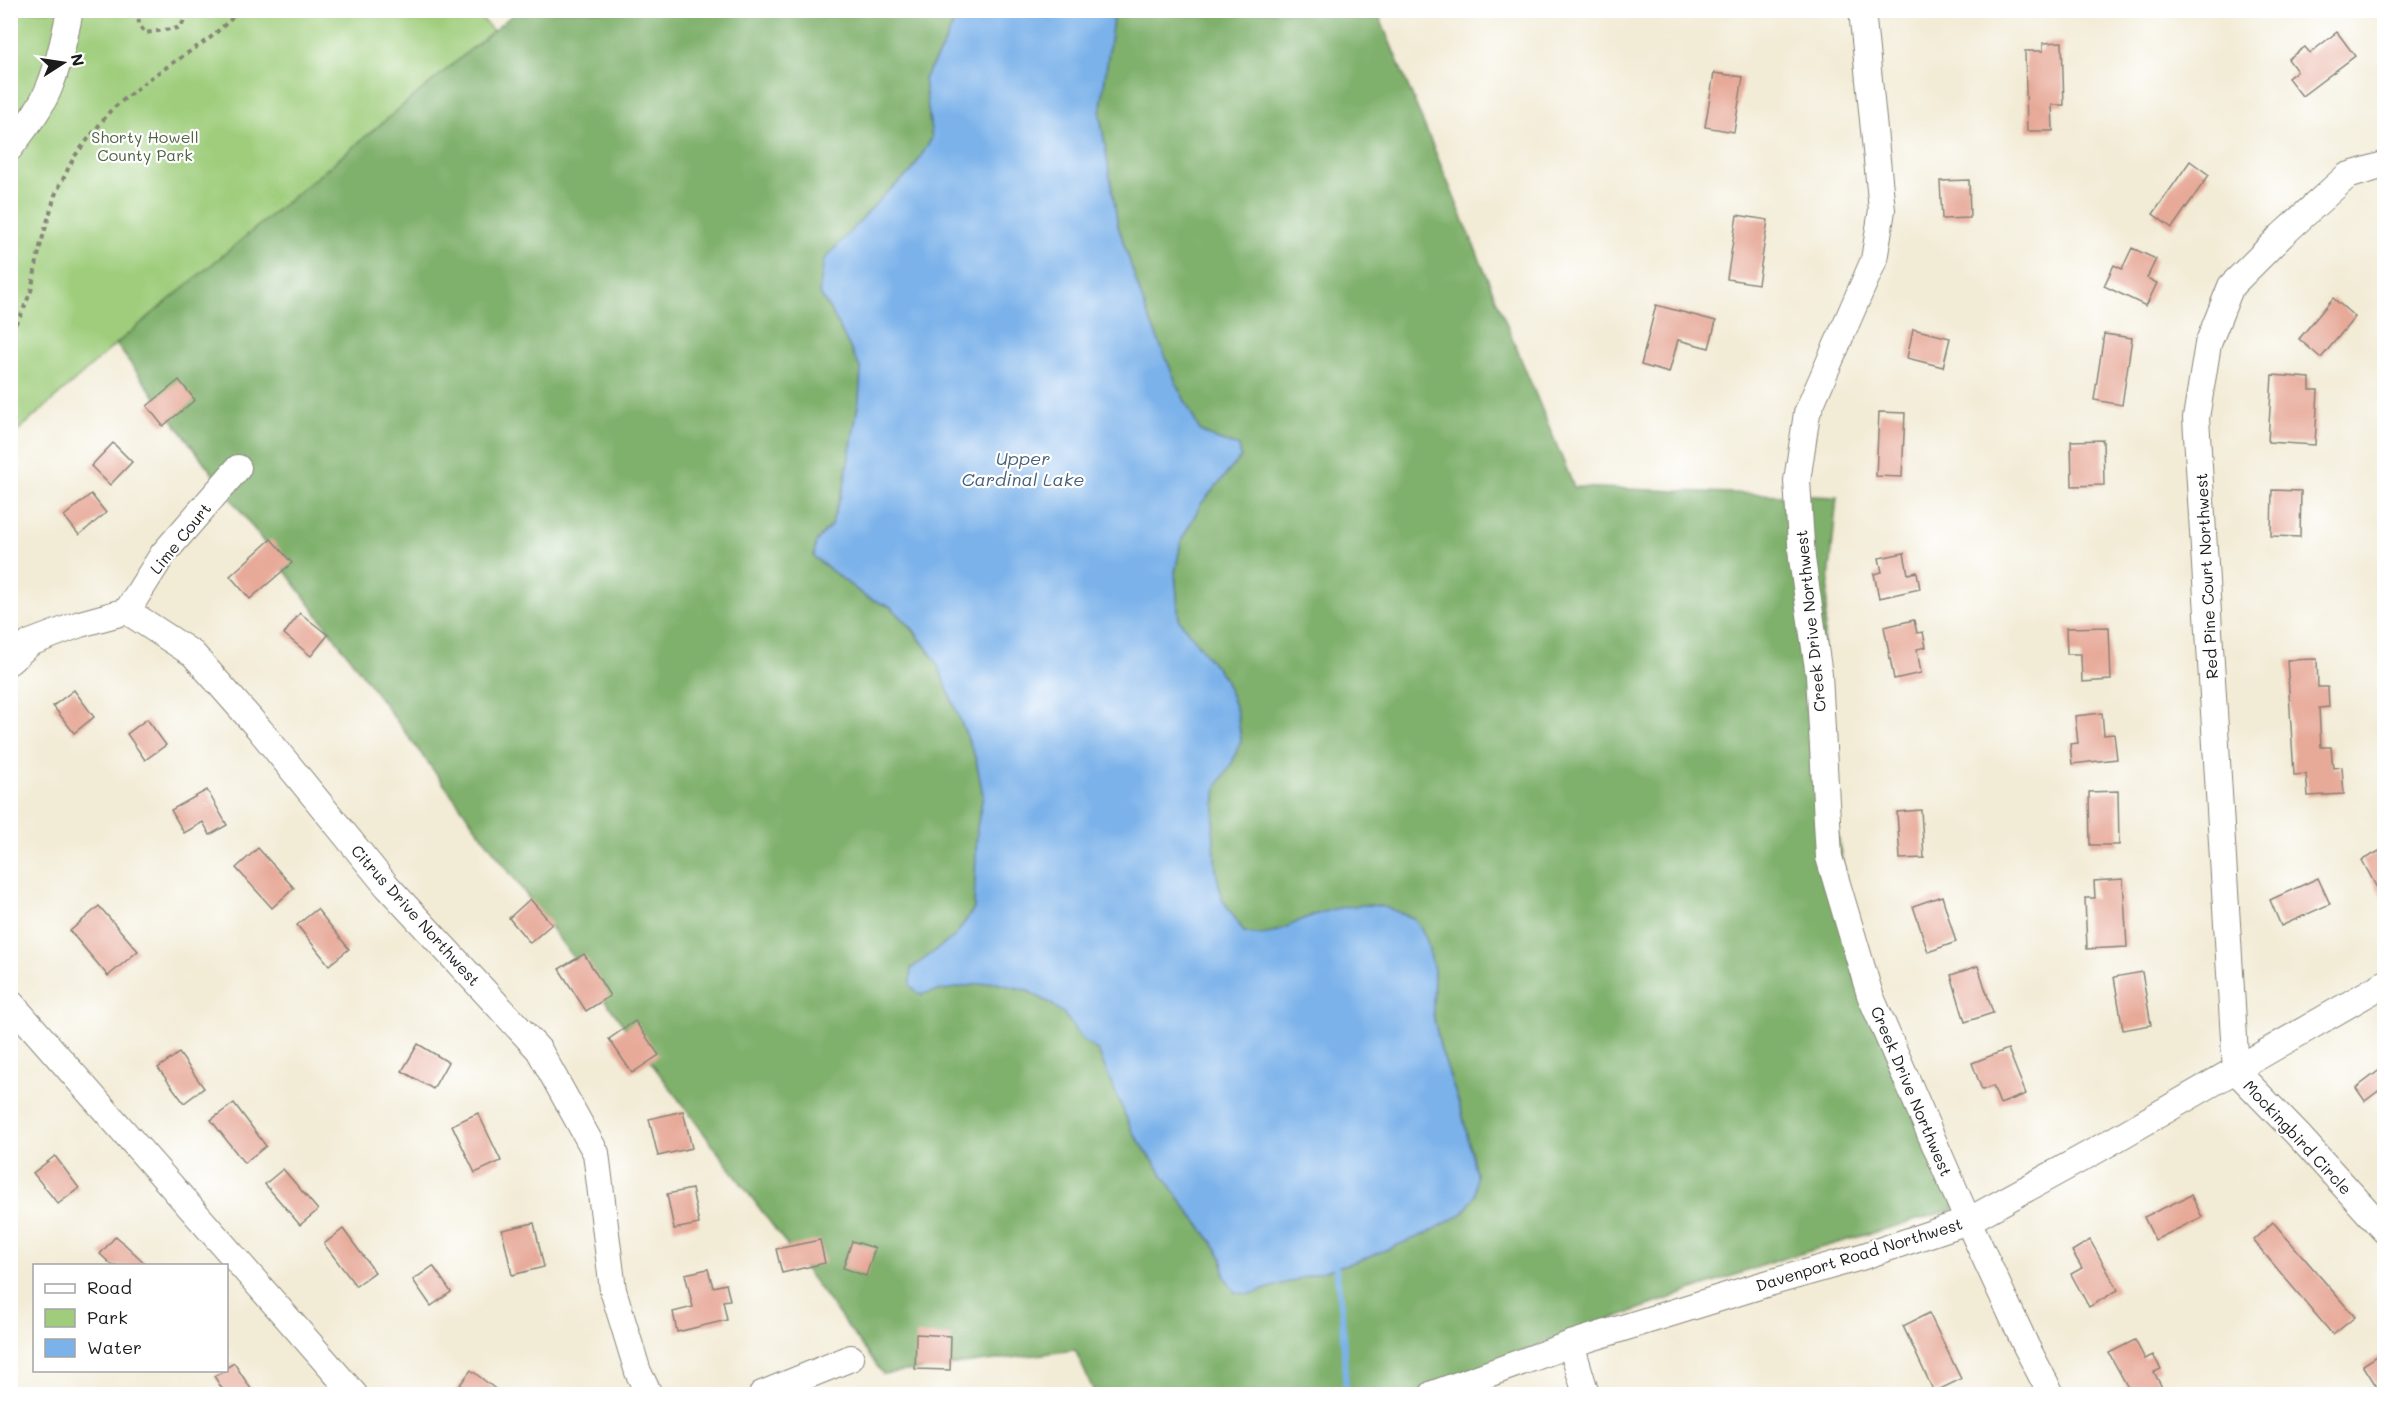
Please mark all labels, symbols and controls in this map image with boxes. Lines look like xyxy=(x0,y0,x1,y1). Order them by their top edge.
north arrow xyxy=(33,33,93,93)
text: N xyxy=(67,52,90,68)
park label: Shorty Howell County Park xyxy=(91,126,199,165)
water label: Upper Cardinal Lake xyxy=(962,446,1084,491)
street label: Red Pine Court Northwest xyxy=(2190,472,2222,680)
street label: Lime Court xyxy=(145,498,215,578)
street label: Creek Drive Northwest xyxy=(1790,529,1830,713)
street label: Citrus Drive Northwest xyxy=(347,840,485,990)
street label: Creek Drive Northwest xyxy=(1867,1003,1957,1179)
street label: Mockingbird Circle xyxy=(2239,1075,2357,1199)
street label: Davenport Road Northwest xyxy=(1753,1212,1965,1296)
legend xyxy=(33,1264,228,1372)
text: Road xyxy=(87,1275,132,1299)
text: Park xyxy=(87,1305,128,1329)
text: Water xyxy=(87,1335,142,1359)

